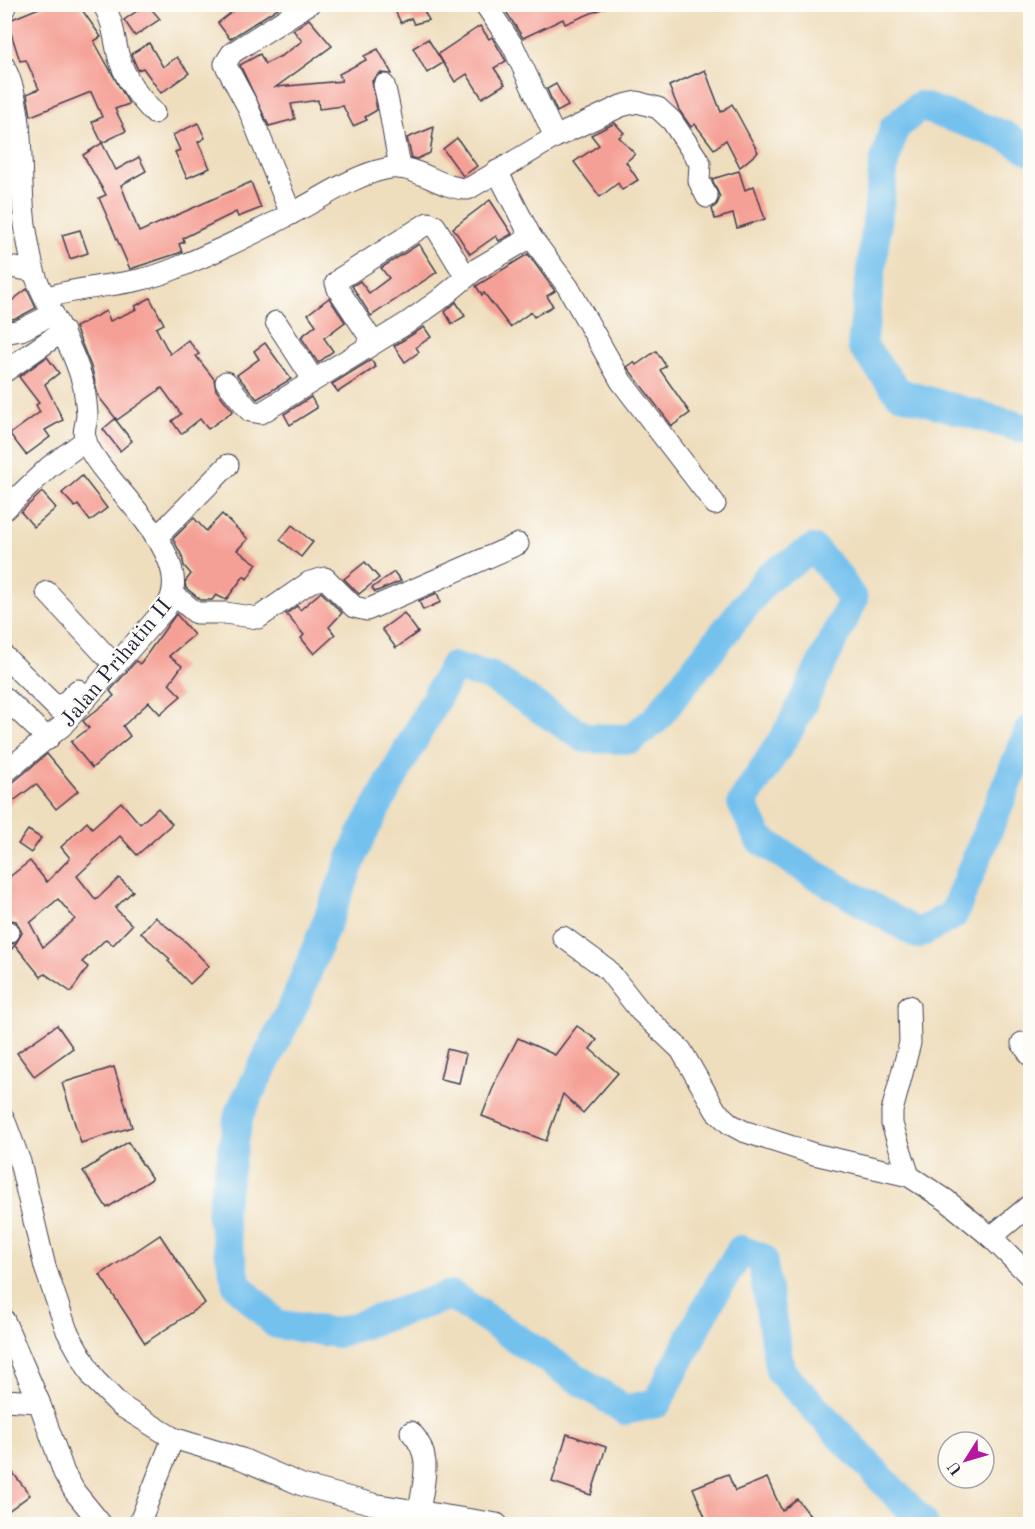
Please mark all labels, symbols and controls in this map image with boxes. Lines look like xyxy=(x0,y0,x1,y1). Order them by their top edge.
street label: Jalan Prihatin II xyxy=(57,595,176,731)
north arrow xyxy=(936,1430,996,1490)
text: U xyxy=(945,1458,966,1478)

